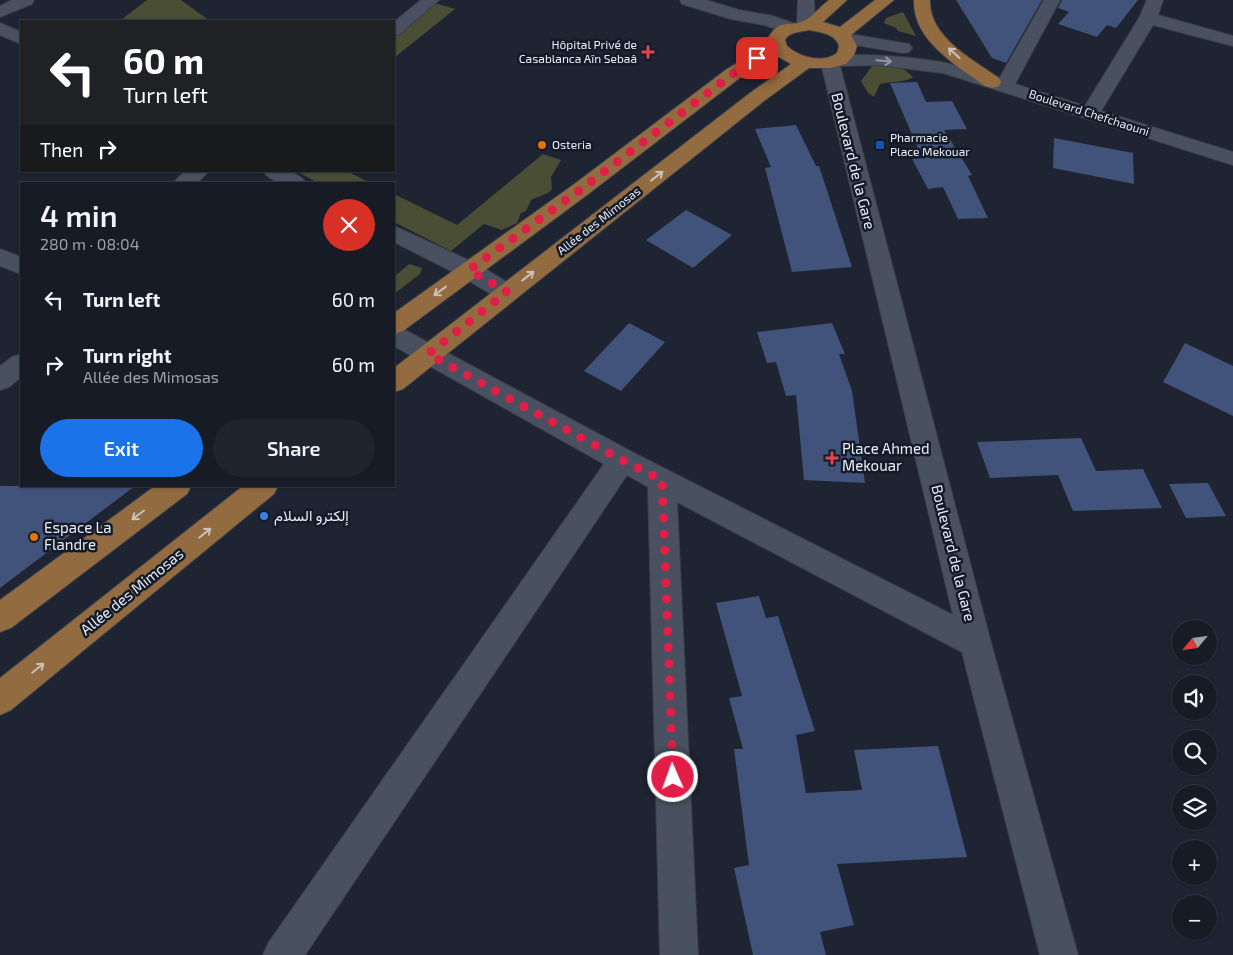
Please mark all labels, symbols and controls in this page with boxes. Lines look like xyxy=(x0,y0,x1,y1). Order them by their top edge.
place label: Hôpital Privé de Casablanca Aîn Sebaâ xyxy=(519,37,637,65)
pin xyxy=(736,37,778,79)
text: 60 m xyxy=(123,39,204,81)
icon: left xyxy=(40,40,105,105)
icon: arrive xyxy=(743,44,771,72)
marker: Hôpital Privé de Casablanca Aîn Sebaâ xyxy=(641,45,655,59)
one-way arrow xyxy=(947,47,960,59)
one-way arrow xyxy=(876,56,892,65)
text: Turn left xyxy=(123,81,208,107)
street label: Boulevard Chefchaouni xyxy=(1027,86,1151,138)
street label: Boulevard de la Gare xyxy=(828,91,880,231)
place label: Pharmacie Place Mekouar xyxy=(890,130,970,158)
icon: right xyxy=(93,135,121,163)
place label: Osteria xyxy=(552,137,592,151)
text: Then xyxy=(40,138,83,161)
marker: Osteria xyxy=(536,139,548,151)
marker: Pharmacie Place Mekouar xyxy=(874,139,886,151)
one-way arrow xyxy=(650,171,663,182)
street label: Allée des Mimosas xyxy=(554,183,643,257)
text: 4 min xyxy=(40,197,118,233)
button: close xyxy=(323,199,375,251)
text: 280 m · 08:04 xyxy=(40,234,139,253)
one-way arrow xyxy=(521,270,534,281)
icon: left xyxy=(40,286,68,314)
one-way arrow xyxy=(434,286,448,296)
text: Turn left xyxy=(83,288,160,311)
text: 60 m xyxy=(332,288,375,311)
text: Turn right xyxy=(83,344,171,367)
icon: right xyxy=(40,351,68,379)
text: 60 m xyxy=(332,353,375,376)
text: Allée des Mimosas xyxy=(83,367,219,386)
button: Exit xyxy=(40,419,203,477)
button: Share xyxy=(213,419,375,477)
place label: Place Ahmed Mekouar xyxy=(842,439,930,474)
marker: Place Ahmed Mekouar xyxy=(826,452,838,464)
street label: Boulevard de la Gare xyxy=(928,483,980,623)
place label: إلكترو السلام xyxy=(274,506,349,526)
one-way arrow xyxy=(132,510,145,521)
marker: إلكترو السلام xyxy=(258,510,270,522)
place label: Espace La Flandre xyxy=(44,518,112,553)
one-way arrow xyxy=(199,528,212,539)
marker: Espace La Flandre xyxy=(28,531,40,543)
street label: Allée des Mimosas xyxy=(76,544,187,638)
north arrow xyxy=(1172,620,1218,665)
map controls xyxy=(1172,620,1217,940)
one-way arrow xyxy=(31,663,44,674)
button: sound xyxy=(1172,675,1217,720)
button: search xyxy=(1172,730,1217,775)
position arrow xyxy=(646,750,698,802)
button: layers xyxy=(1172,785,1217,830)
button: + xyxy=(1172,840,1217,885)
button: − xyxy=(1172,895,1217,940)

